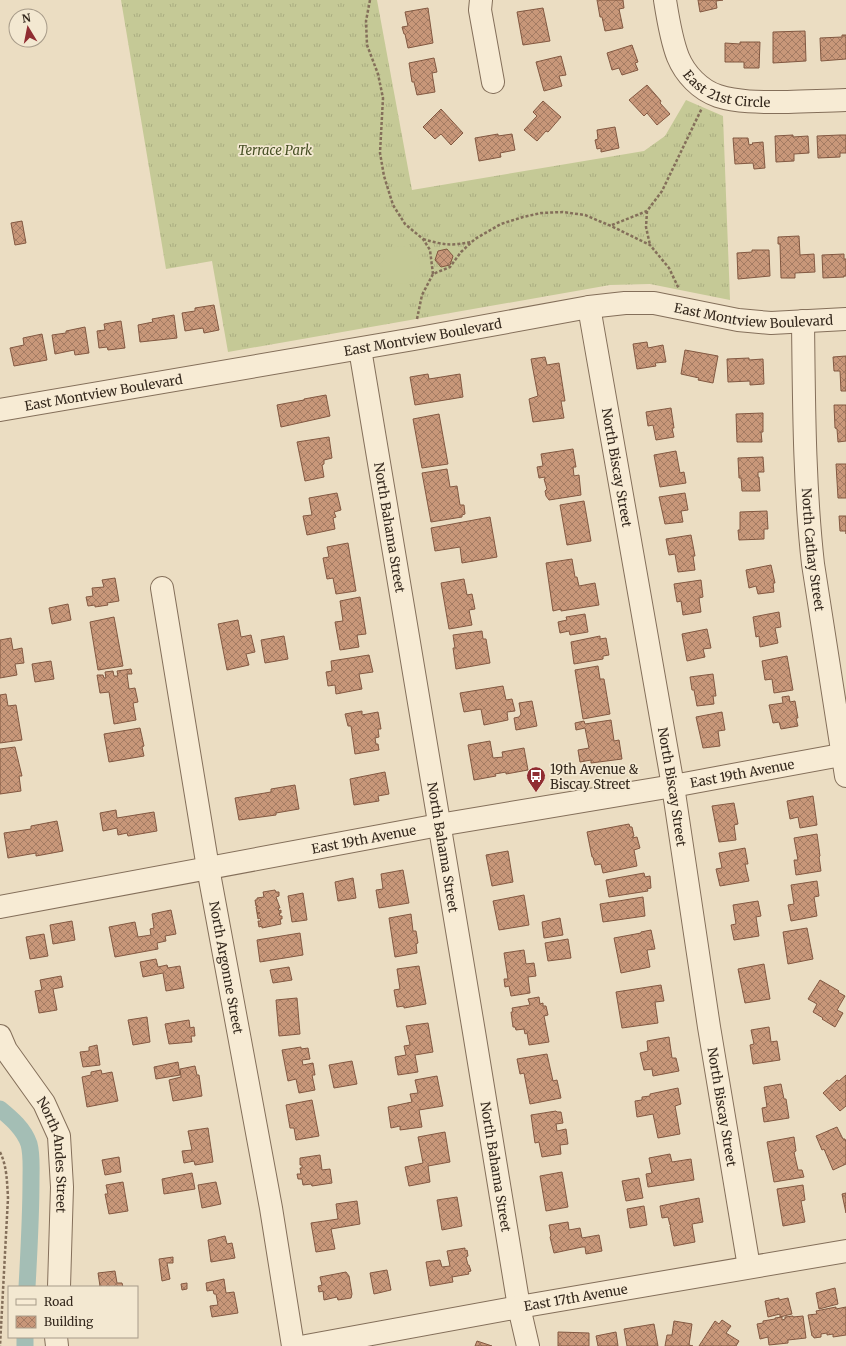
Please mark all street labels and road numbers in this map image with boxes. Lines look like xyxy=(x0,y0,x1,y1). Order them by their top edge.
street label: East 21st Circle xyxy=(679,66,771,111)
street label: East Montview Boulevard xyxy=(673,299,834,332)
street label: East Montview Boulevard xyxy=(342,315,503,359)
street label: East Montview Boulevard xyxy=(23,370,184,414)
street label: North Biscay Street xyxy=(598,407,636,528)
street label: North Bahama Street xyxy=(371,461,409,594)
street label: North Cathay Street xyxy=(798,488,829,612)
street label: North Biscay Street xyxy=(654,726,690,848)
street label: East 19th Avenue xyxy=(688,755,796,791)
street label: North Bahama Street xyxy=(424,781,462,914)
street label: East 19th Avenue xyxy=(310,821,417,857)
street label: North Argonne Street xyxy=(206,900,247,1035)
street label: North Biscay Street xyxy=(704,1046,741,1168)
street label: North Andes Street xyxy=(33,1093,71,1213)
street label: North Bahama Street xyxy=(477,1100,515,1233)
street label: East 17th Avenue xyxy=(522,1280,629,1315)

